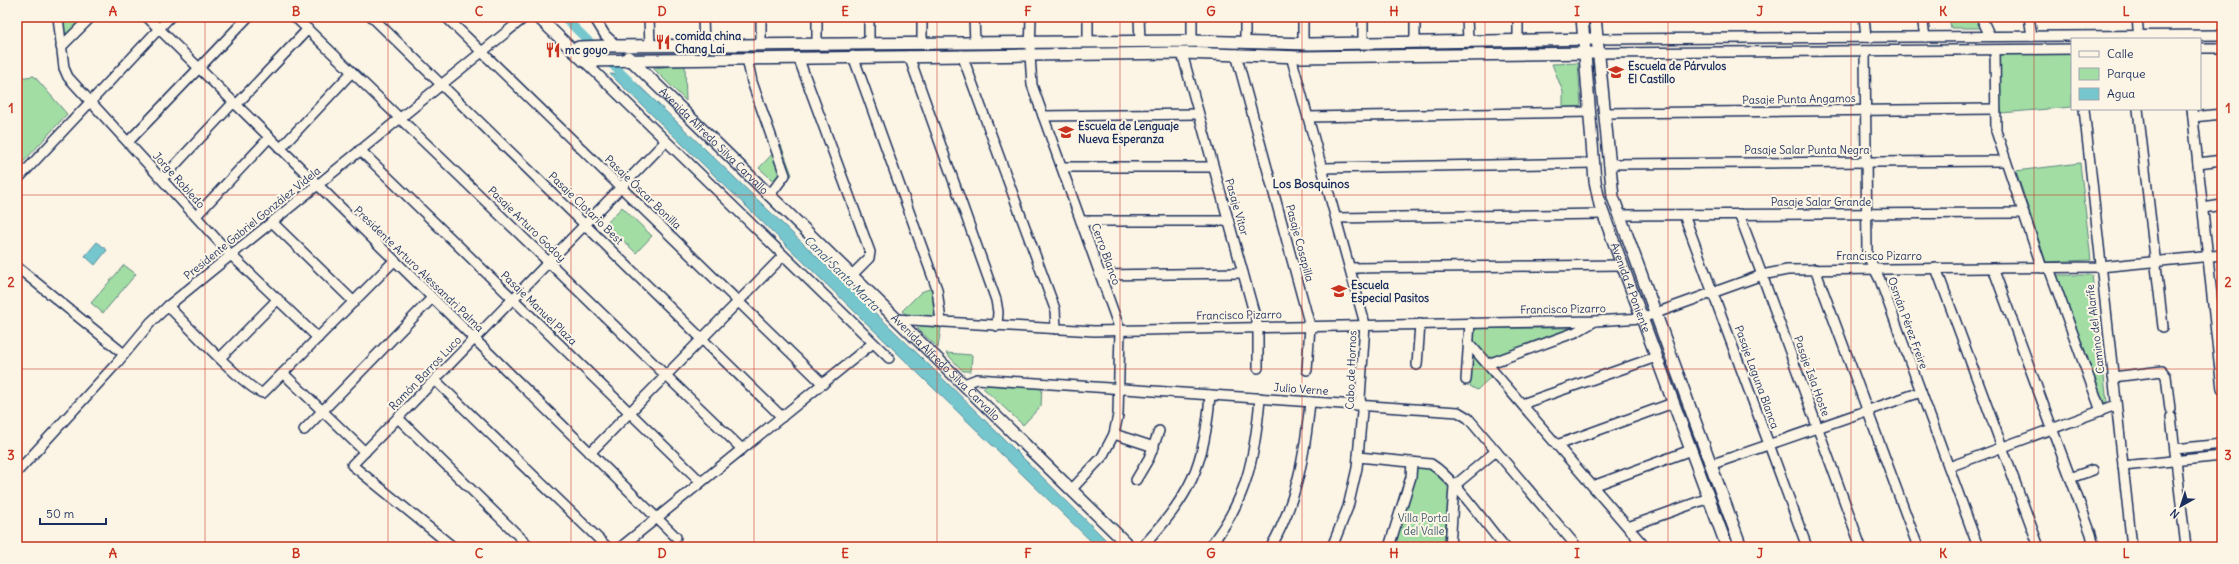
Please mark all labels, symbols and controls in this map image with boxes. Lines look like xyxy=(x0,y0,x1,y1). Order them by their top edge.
text: A xyxy=(109,3,118,20)
text: B xyxy=(292,3,301,20)
text: C xyxy=(475,3,484,20)
text: D xyxy=(657,3,667,20)
text: E xyxy=(841,3,849,20)
text: F xyxy=(1024,3,1032,20)
text: G xyxy=(1206,3,1216,20)
text: H xyxy=(1389,3,1399,20)
text: I xyxy=(1574,3,1580,20)
text: J xyxy=(1757,3,1764,20)
text: K xyxy=(1939,3,1948,20)
text: L xyxy=(2122,3,2130,20)
place label: comida china Chang Lai xyxy=(675,29,742,57)
restaurant icon: comida china Chang Lai xyxy=(654,33,672,51)
legend xyxy=(2071,38,2201,110)
restaurant icon: mc goyo xyxy=(544,41,562,59)
place label: mc goyo xyxy=(565,43,608,58)
text: Calle xyxy=(2107,46,2134,61)
place label: Escuela de Párvulos El Castillo xyxy=(1628,59,1726,86)
school or university icon: Escuela de Párvulos El Castillo xyxy=(1607,63,1625,81)
text: Parque xyxy=(2107,66,2146,81)
street label: Avenida Alfredo Silva Carvallo xyxy=(656,85,771,197)
text: Agua xyxy=(2107,86,2135,101)
street label: Pasaje Punta Angamos xyxy=(1742,91,1856,107)
text: 1 xyxy=(8,100,14,117)
text: 1 xyxy=(2225,100,2231,117)
place label: Escuela de Lenguaje Nueva Esperanza xyxy=(1078,119,1179,147)
school or university icon: Escuela de Lenguaje Nueva Esperanza xyxy=(1057,123,1075,141)
street label: Pasaje Salar Punta Negra xyxy=(1744,143,1870,157)
street label: Jorge Robledo xyxy=(150,149,208,211)
street label: Pasaje Óscar Bonilla xyxy=(602,151,685,232)
street label: Presidente Gabriel González Videla xyxy=(181,163,323,283)
street label: Pasaje Clotario Best xyxy=(546,169,626,247)
district label: Los Bosquinos xyxy=(1273,176,1350,192)
street label: Pasaje Vítor xyxy=(1222,177,1252,238)
street label: Pasaje Arturo Godoy xyxy=(485,183,569,265)
street label: Pasaje Salar Grande xyxy=(1771,195,1871,209)
street label: Presidente Arturo Alessandri Palma xyxy=(351,203,487,335)
street label: Pasaje Cosapilla xyxy=(1283,203,1317,283)
street label: Cerro Blanco xyxy=(1088,221,1124,287)
water label: Canal Santa Marta xyxy=(801,232,884,315)
street label: Avenida 4 Poniente xyxy=(1608,241,1654,334)
street label: Francisco Pizarro xyxy=(1836,249,1922,263)
street label: Pasaje Manuel Plaza xyxy=(498,268,580,348)
text: 2 xyxy=(7,274,15,291)
text: 2 xyxy=(2224,274,2232,291)
street label: Osmán Pérez Freire xyxy=(1885,275,1931,371)
place label: Escuela Especial Pasitos xyxy=(1351,278,1429,306)
school or university icon: Escuela Especial Pasitos xyxy=(1330,282,1348,300)
street label: Camino del Alarife xyxy=(2083,283,2107,375)
street label: Francisco Pizarro xyxy=(1520,301,1606,317)
street label: Francisco Pizarro xyxy=(1196,307,1282,323)
street label: Avenida Alfredo Silva Carvallo xyxy=(888,311,1003,423)
street label: Pasaje Laguna Blanca xyxy=(1732,323,1782,431)
street label: Cabo de Hornos xyxy=(1343,330,1359,410)
street label: Ramón Barros Luco xyxy=(386,333,464,413)
street label: Pasaje Isla Hoste xyxy=(1791,334,1833,418)
street label: Julio Verne xyxy=(1273,380,1329,398)
text: 3 xyxy=(7,447,15,464)
text: 3 xyxy=(2224,447,2232,464)
north arrow xyxy=(2161,486,2201,526)
scale bar xyxy=(40,500,106,526)
text: 50 m xyxy=(46,506,75,521)
text: N xyxy=(2167,506,2182,522)
park label: Villa Portal del Valle xyxy=(1398,511,1450,538)
text: A xyxy=(109,545,118,562)
text: B xyxy=(292,545,301,562)
text: C xyxy=(475,545,484,562)
text: D xyxy=(657,545,667,562)
text: E xyxy=(841,545,849,562)
text: F xyxy=(1024,545,1032,562)
text: G xyxy=(1206,545,1216,562)
text: H xyxy=(1389,545,1399,562)
text: I xyxy=(1574,545,1580,562)
text: J xyxy=(1757,545,1764,562)
text: K xyxy=(1939,545,1948,562)
text: L xyxy=(2122,545,2130,562)

